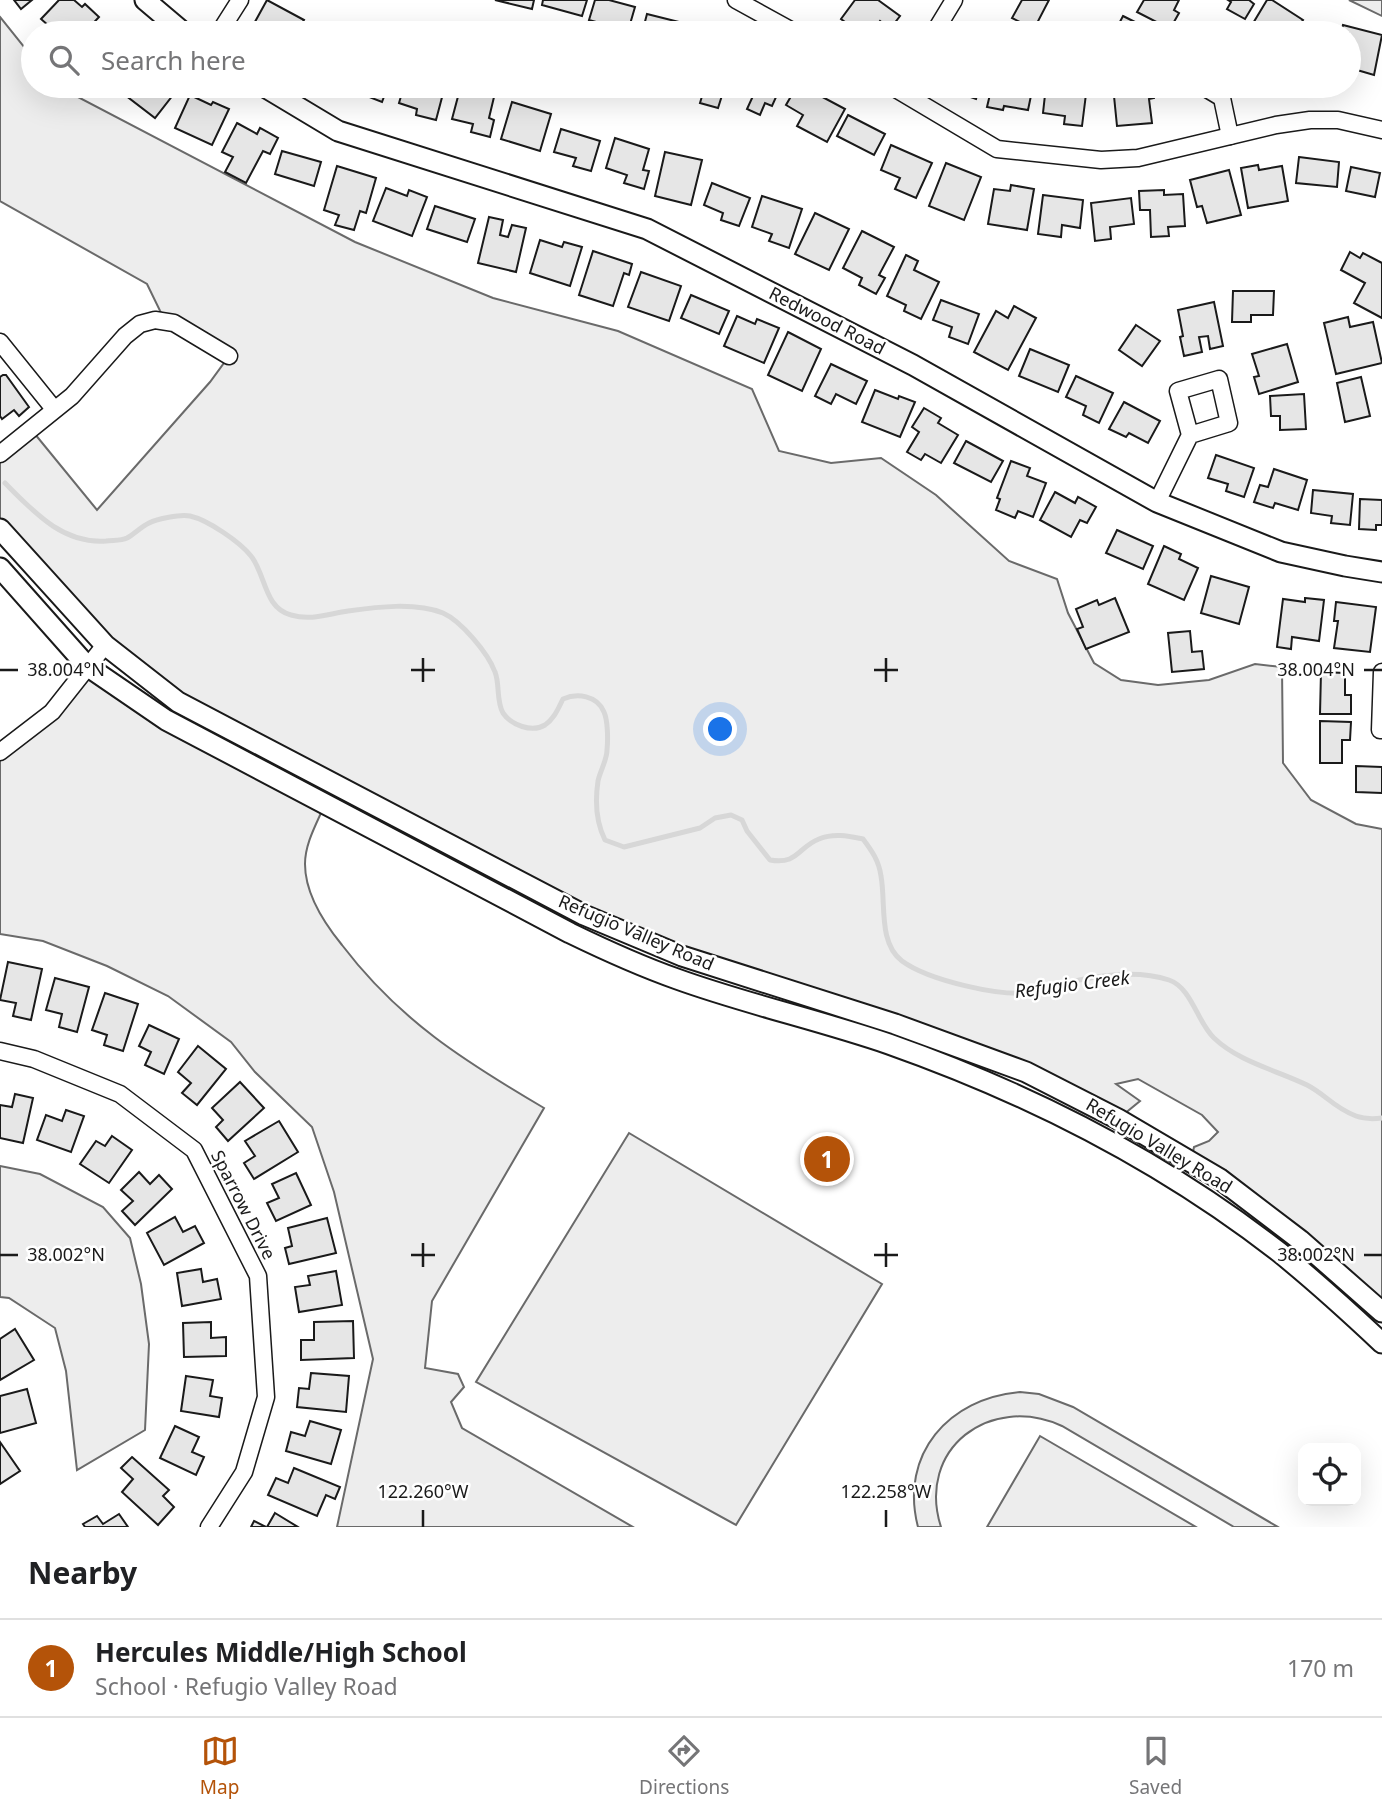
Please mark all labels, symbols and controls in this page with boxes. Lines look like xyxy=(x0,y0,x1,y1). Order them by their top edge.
search box xyxy=(21,21,1361,98)
icon: search xyxy=(45,41,83,79)
text: Search here xyxy=(101,42,246,78)
street label: Redwood Road xyxy=(765,281,890,360)
text: 38.004°N xyxy=(27,657,105,681)
text: 38.004°N xyxy=(1277,657,1355,681)
your location xyxy=(703,712,737,746)
street label: Refugio Valley Road xyxy=(555,888,718,976)
water label: Refugio Creek xyxy=(1013,964,1132,1004)
street label: Refugio Valley Road xyxy=(1082,1092,1237,1198)
pin: 1 xyxy=(804,1133,850,1185)
street label: Sparrow Drive xyxy=(206,1146,282,1263)
text: 38.002°N xyxy=(27,1242,105,1266)
text: 38.002°N xyxy=(1277,1242,1355,1266)
map controls xyxy=(1298,1443,1361,1506)
button: locate xyxy=(1298,1443,1361,1506)
text: 122.260°W xyxy=(377,1479,469,1503)
text: 122.258°W xyxy=(840,1479,932,1503)
text: Nearby xyxy=(28,1552,137,1593)
text: Hercules Middle/High School xyxy=(95,1634,467,1670)
text: 1 xyxy=(44,1652,58,1684)
text: 170 m xyxy=(1287,1652,1354,1684)
text: School · Refugio Valley Road xyxy=(95,1670,398,1702)
tab: Map xyxy=(200,1732,239,1800)
tab: Directions xyxy=(639,1732,729,1800)
tab: Saved xyxy=(1129,1732,1182,1800)

